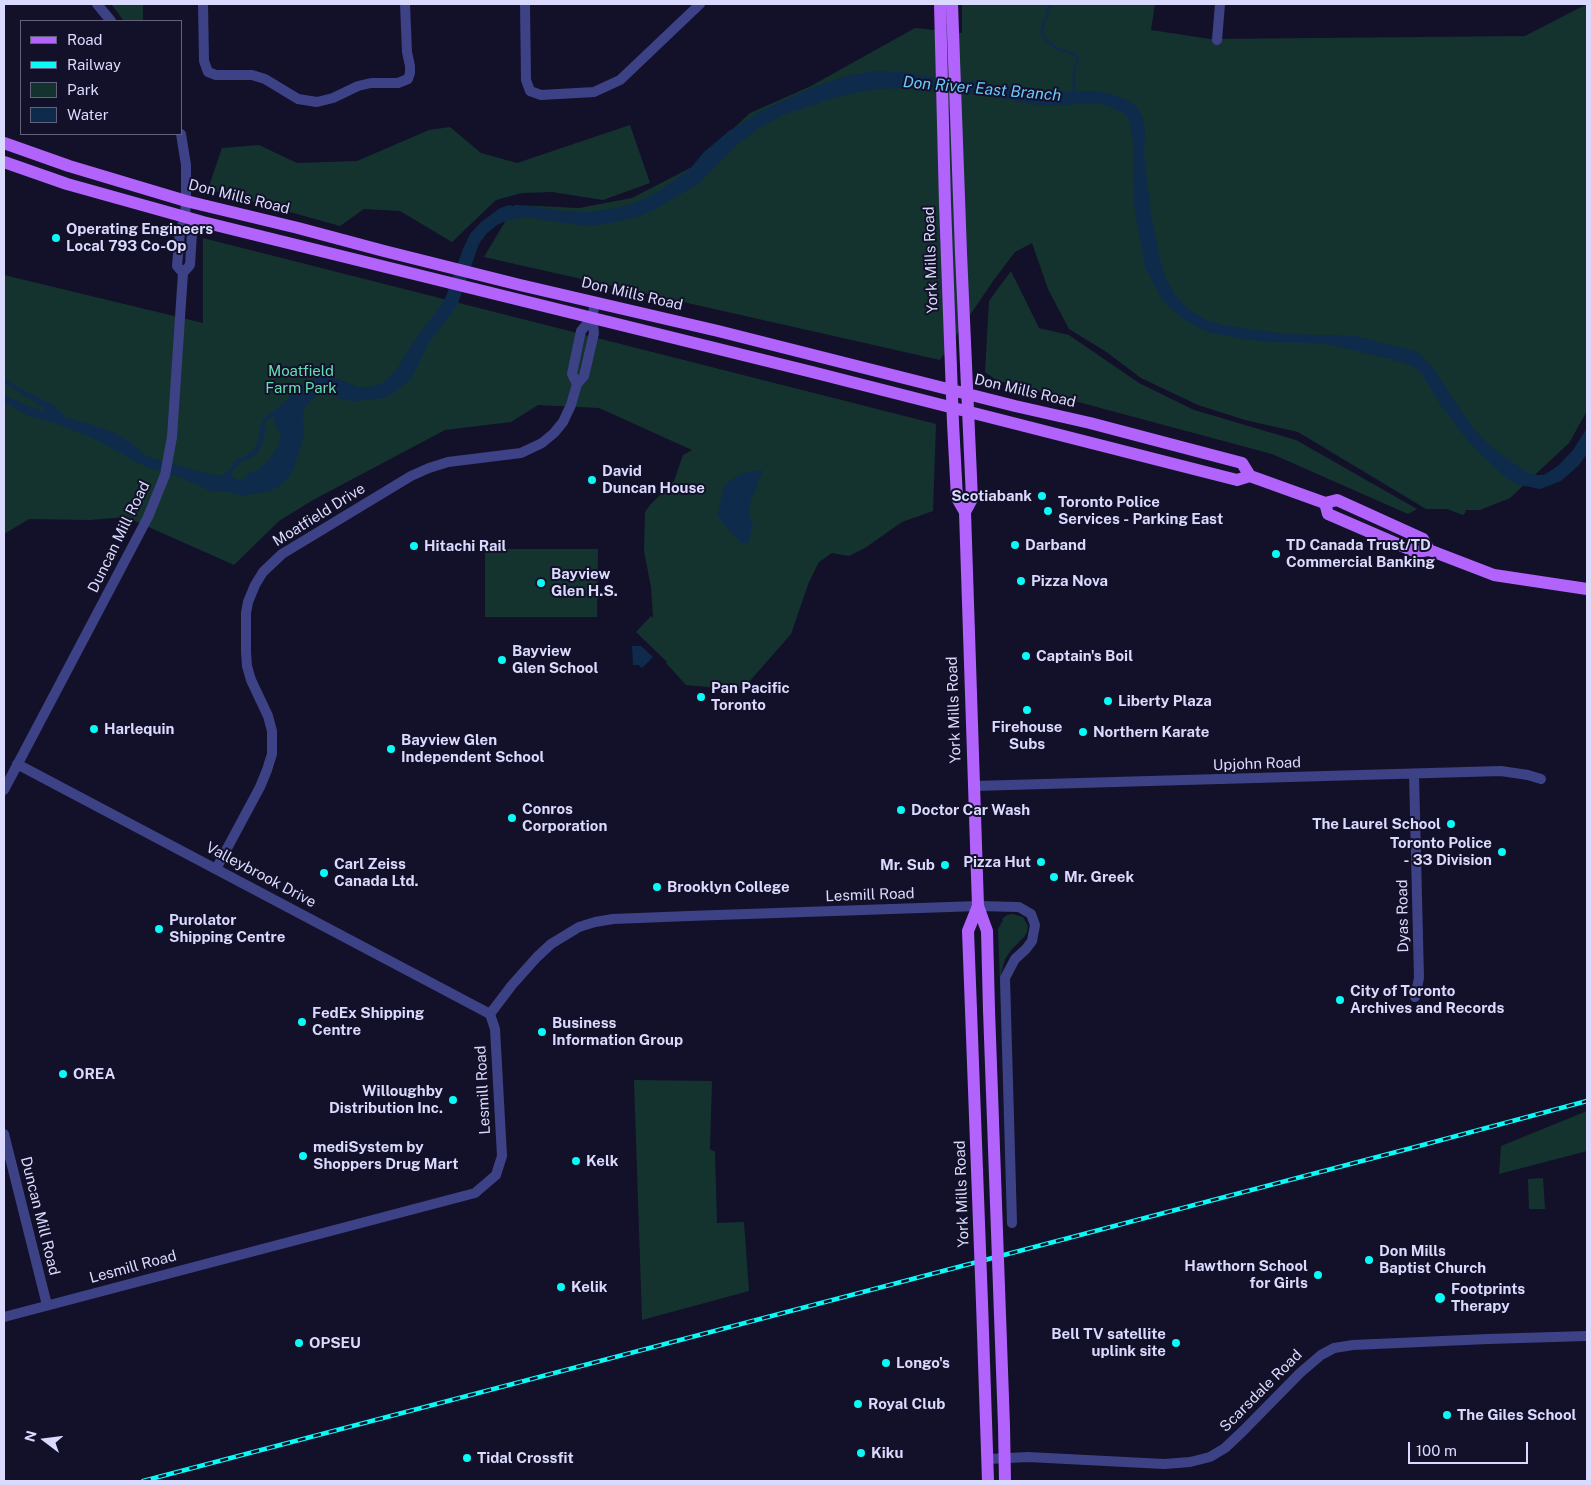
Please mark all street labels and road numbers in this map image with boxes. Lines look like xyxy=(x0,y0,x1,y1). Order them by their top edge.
street label: Don Mills Road xyxy=(187,176,291,218)
street label: York Mills Road xyxy=(920,206,942,314)
street label: Don Mills Road xyxy=(579,274,685,314)
street label: Don Mills Road xyxy=(972,371,1078,411)
street label: Duncan Mill Road xyxy=(84,478,154,596)
street label: Moatfield Drive xyxy=(270,479,368,551)
street label: York Mills Road xyxy=(943,656,965,764)
street label: Upjohn Road xyxy=(1213,753,1301,775)
street label: Valleybrook Drive xyxy=(203,838,319,912)
street label: Dyas Road xyxy=(1393,879,1413,953)
street label: Lesmill Road xyxy=(825,884,915,906)
street label: Lesmill Road xyxy=(472,1045,494,1135)
street label: York Mills Road xyxy=(951,1140,973,1248)
street label: Duncan Mill Road xyxy=(17,1155,63,1277)
street label: Lesmill Road xyxy=(88,1247,178,1287)
street label: Scarsdale Road xyxy=(1216,1346,1306,1436)

